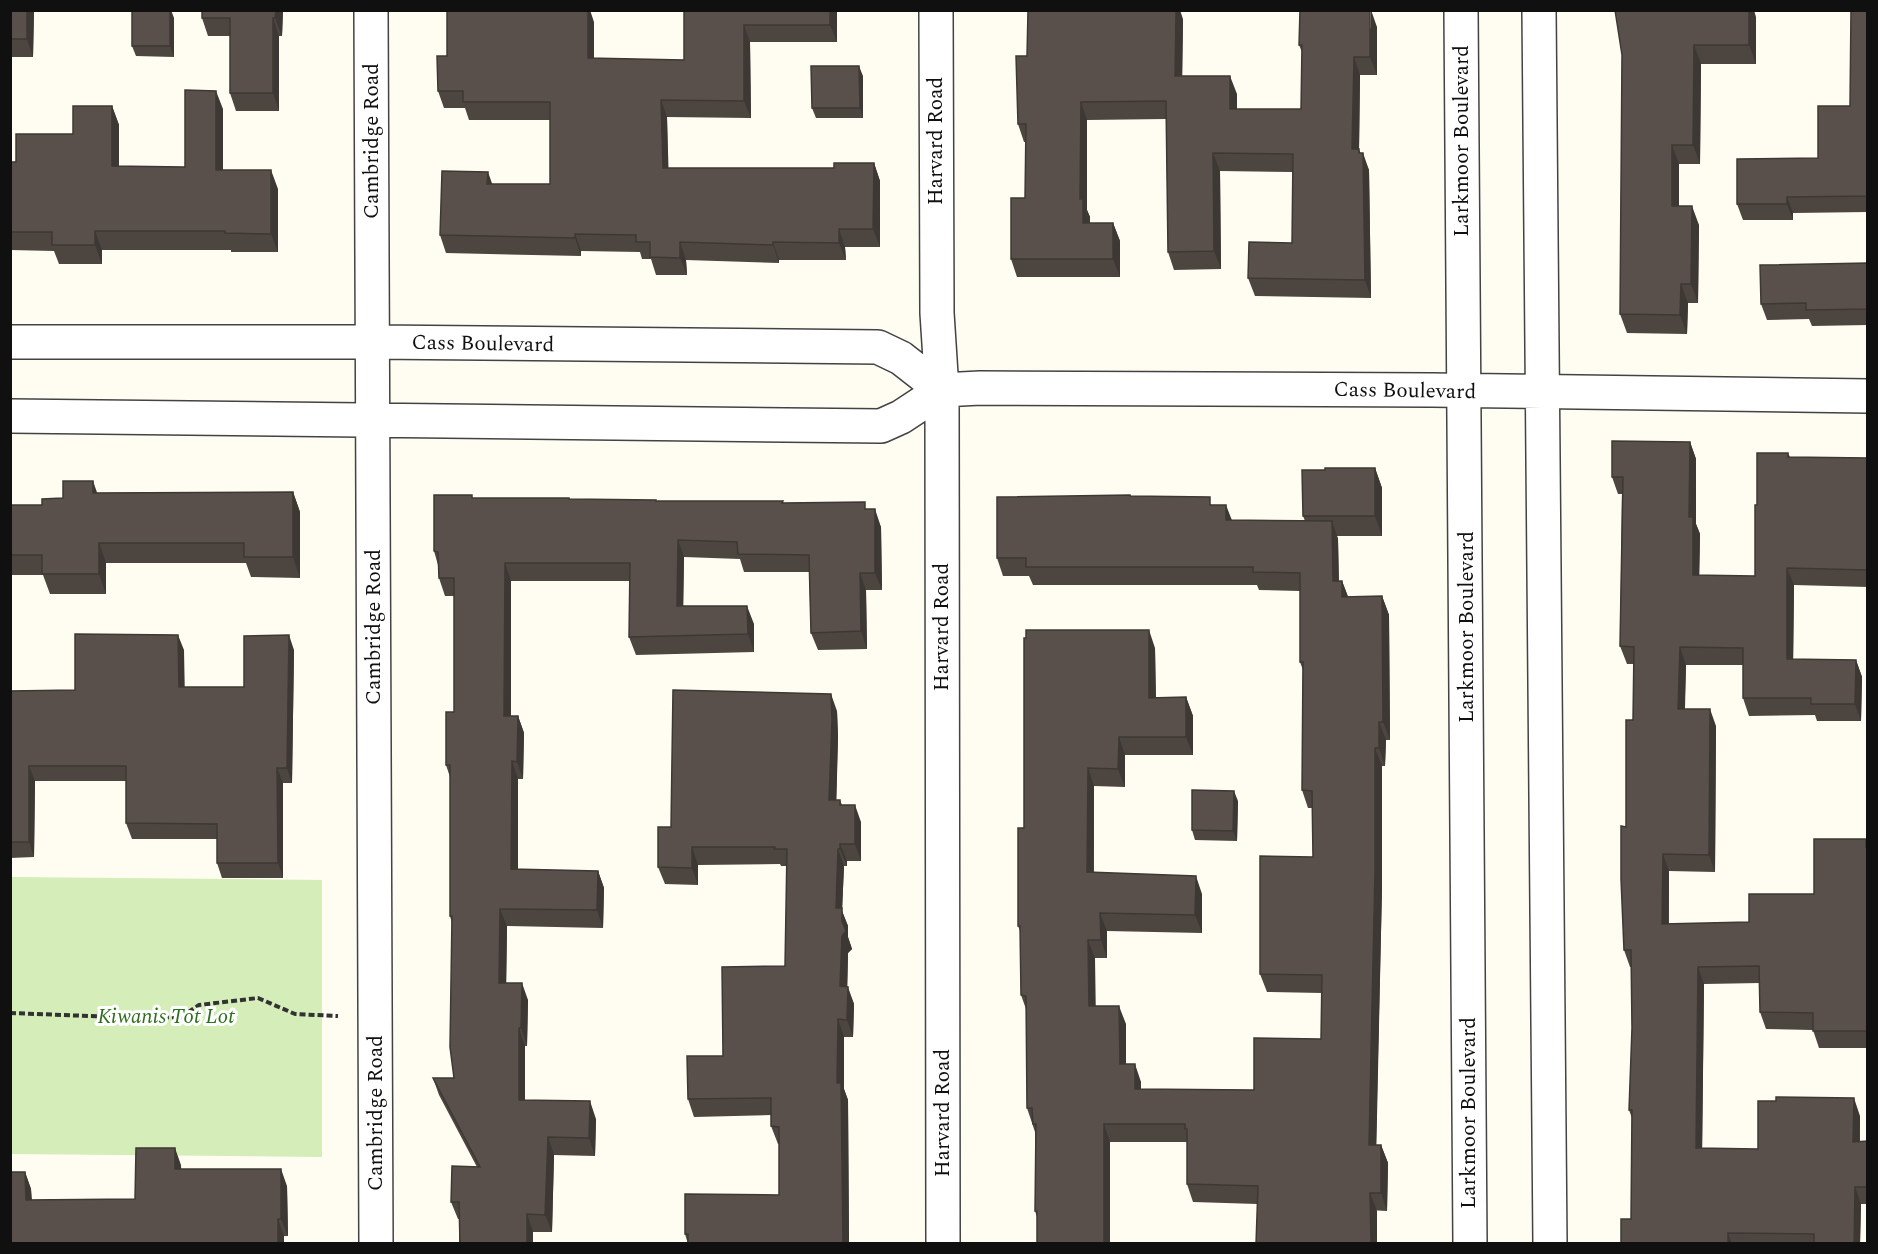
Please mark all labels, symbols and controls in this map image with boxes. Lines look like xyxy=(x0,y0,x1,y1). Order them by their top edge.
street label: Larkmoor Boulevard xyxy=(1446,45,1478,237)
street label: Cambridge Road xyxy=(356,63,388,219)
street label: Harvard Road xyxy=(920,77,952,205)
street label: Cass Boulevard xyxy=(411,327,555,361)
street label: Cass Boulevard xyxy=(1333,374,1477,408)
street label: Larkmoor Boulevard xyxy=(1451,531,1483,723)
street label: Cambridge Road xyxy=(358,549,390,705)
street label: Harvard Road xyxy=(926,563,958,691)
park label: Kiwanis Tot Lot xyxy=(97,1001,235,1033)
street label: Larkmoor Boulevard xyxy=(1453,1017,1485,1209)
street label: Cambridge Road xyxy=(360,1035,392,1191)
street label: Harvard Road xyxy=(927,1049,959,1177)

